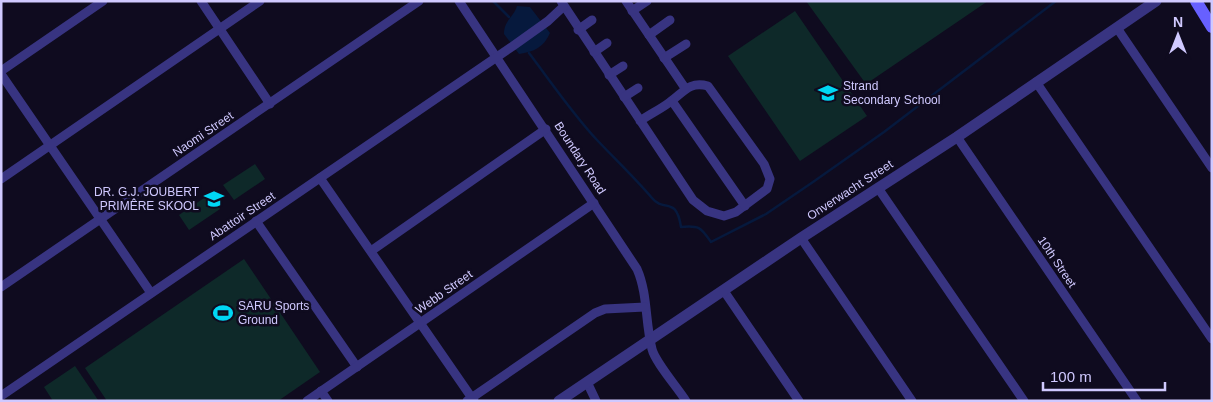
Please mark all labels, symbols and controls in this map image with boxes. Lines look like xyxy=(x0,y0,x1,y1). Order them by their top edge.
north arrow xyxy=(1153,10,1203,60)
text: N xyxy=(1173,14,1183,30)
place label: Strand Secondary School xyxy=(843,79,940,107)
school or university icon: Strand Secondary School xyxy=(817,82,839,104)
street label: Naomi Street xyxy=(170,108,236,159)
street label: Boundary Road xyxy=(551,119,609,197)
street label: Onverwacht Street xyxy=(805,157,896,223)
place label: DR. G.J. JOUBERT PRIMÊRE SKOOL xyxy=(94,185,200,213)
school or university icon: DR. G.J. JOUBERT PRIMÊRE SKOOL xyxy=(203,188,225,210)
street label: Abattoir Street xyxy=(206,188,278,243)
street label: 10th Street xyxy=(1035,234,1080,291)
street label: Webb Street xyxy=(413,267,476,317)
place label: SARU Sports Ground xyxy=(238,299,309,327)
sports icon: SARU Sports Ground xyxy=(212,302,234,324)
scale bar xyxy=(1043,360,1166,392)
text: 100 m xyxy=(1050,368,1092,385)

